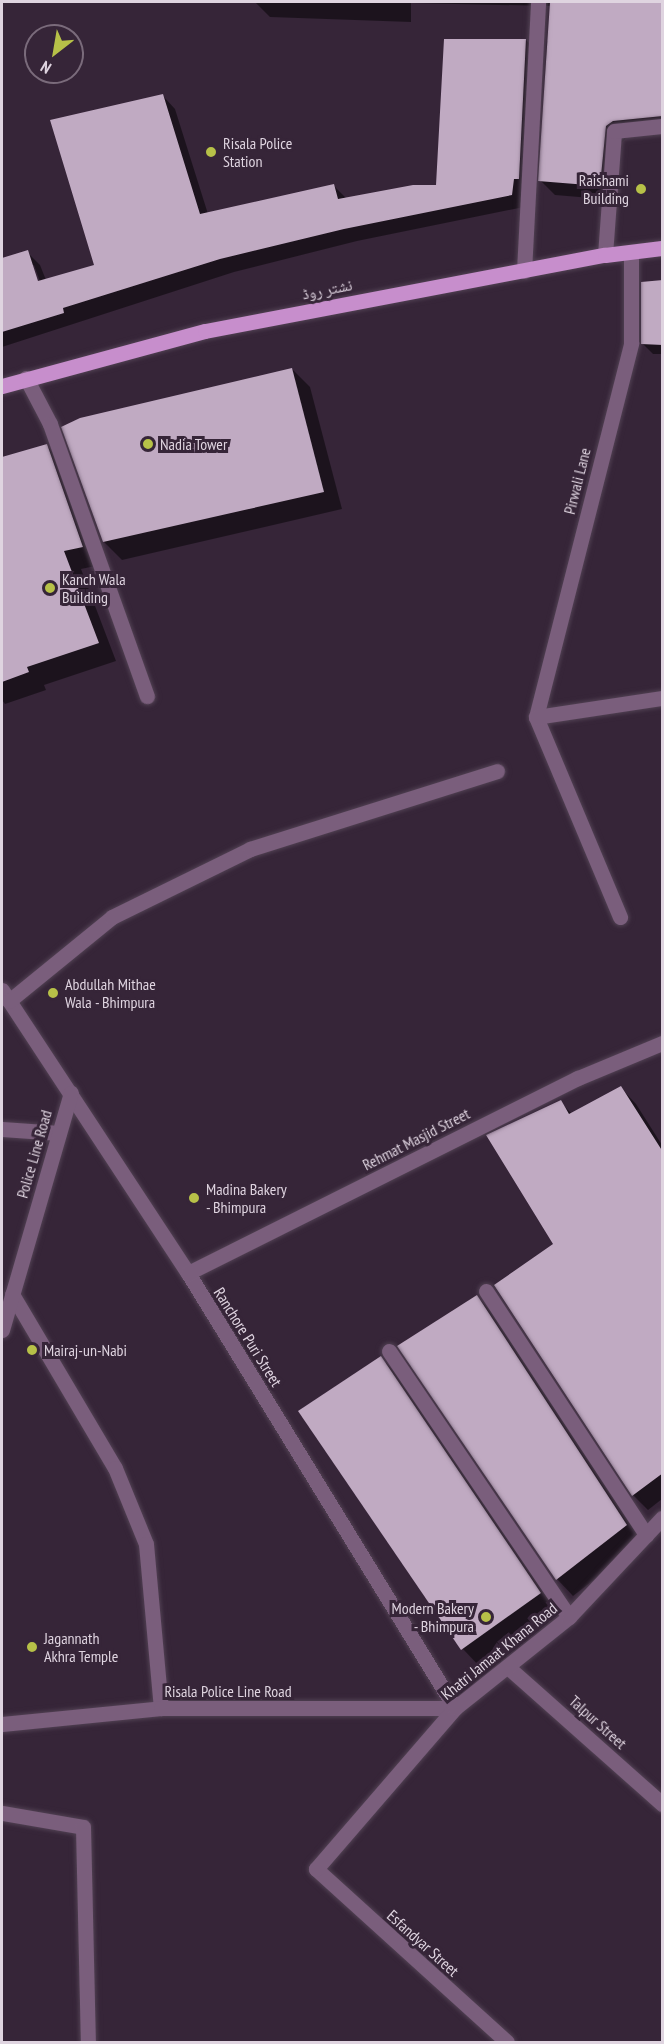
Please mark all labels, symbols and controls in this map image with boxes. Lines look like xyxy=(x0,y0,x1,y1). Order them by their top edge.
north arrow xyxy=(24,24,84,84)
text: N xyxy=(37,57,55,79)
place label: Risala Police Station xyxy=(223,133,292,171)
marker: Risala Police Station xyxy=(204,145,218,159)
place label: Raishami Building xyxy=(579,170,629,208)
marker: Raishami Building xyxy=(634,182,648,196)
street label: نشتر روڈ xyxy=(300,275,354,303)
place label: Nadia Tower xyxy=(160,434,228,454)
marker: Nadia Tower xyxy=(141,437,155,451)
street label: Pirwali Lane xyxy=(559,446,595,516)
place label: Kanch Wala Building xyxy=(62,569,126,607)
marker: Kanch Wala Building xyxy=(43,581,57,595)
place label: Abdullah Mithae Wala - Bhimpura xyxy=(65,974,156,1012)
marker: Abdullah Mithae Wala - Bhimpura xyxy=(46,986,60,1000)
street label: Rehmat Masjid Street xyxy=(359,1104,473,1174)
street label: Police Line Road xyxy=(12,1108,56,1200)
place label: Madina Bakery - Bhimpura xyxy=(206,1179,287,1217)
marker: Madina Bakery - Bhimpura xyxy=(187,1191,201,1205)
street label: Ranchore Puri Street xyxy=(210,1284,286,1390)
place label: Mairaj-un-Nabi xyxy=(44,1340,127,1360)
marker: Mairaj-un-Nabi xyxy=(25,1343,39,1357)
place label: Modern Bakery - Bhimpura xyxy=(392,1598,474,1636)
street label: Khatri Jamaat Khana Road xyxy=(437,1598,561,1704)
marker: Modern Bakery - Bhimpura xyxy=(479,1610,493,1624)
place label: Jagannath Akhra Temple xyxy=(44,1628,119,1666)
marker: Jagannath Akhra Temple xyxy=(25,1640,39,1654)
street label: Risala Police Line Road xyxy=(164,1681,292,1701)
street label: Talpur Street xyxy=(565,1691,631,1753)
street label: Esfandyar Street xyxy=(383,1906,463,1980)

